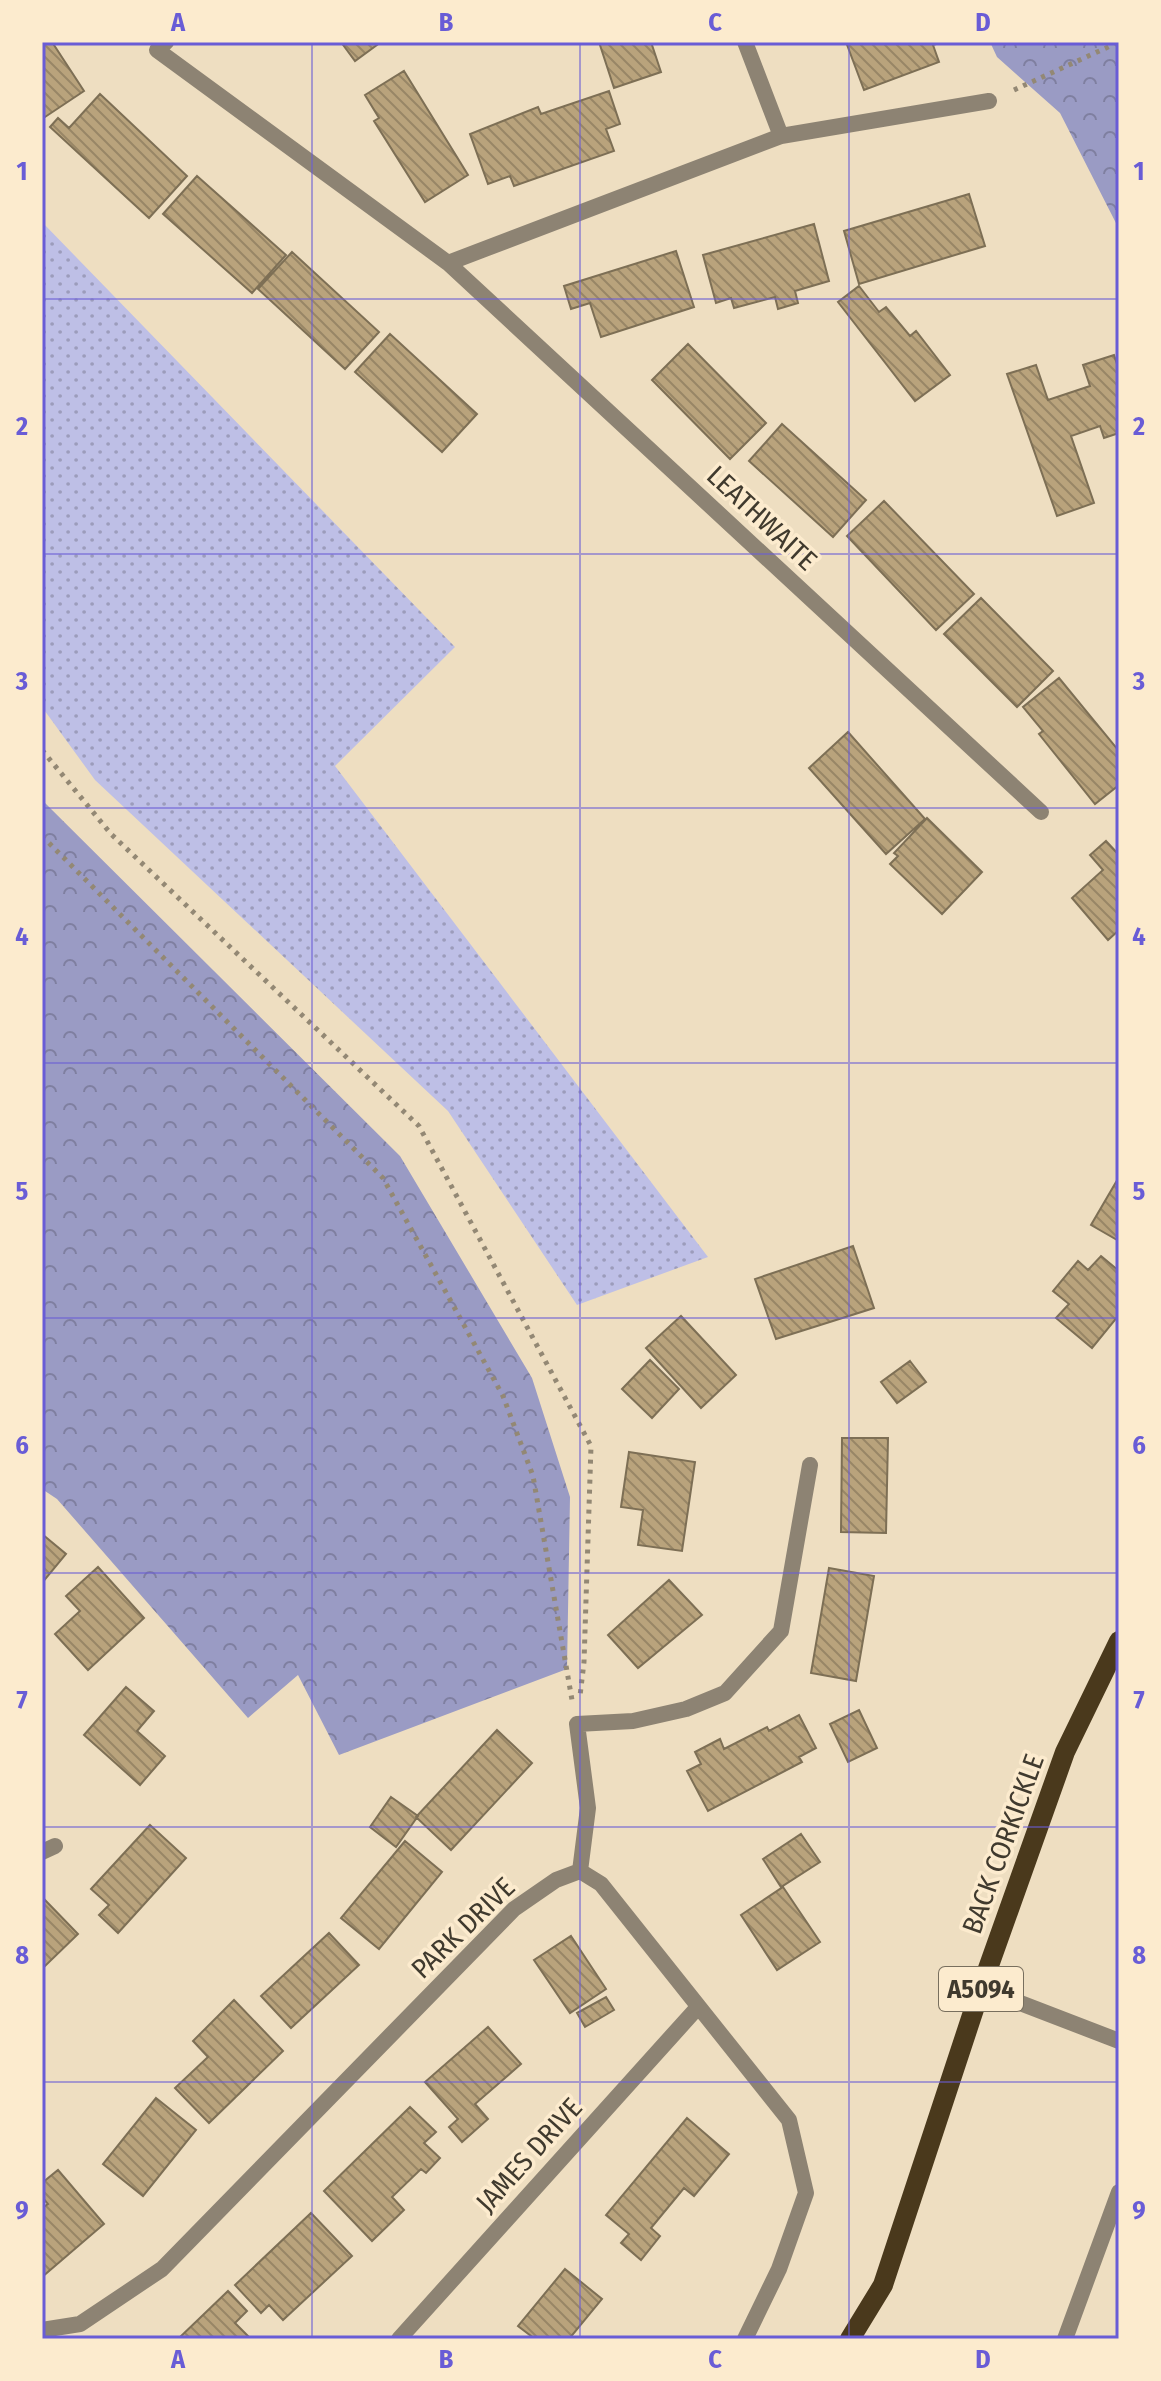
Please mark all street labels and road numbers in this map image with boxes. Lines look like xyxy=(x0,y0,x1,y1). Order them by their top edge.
street label: LEATHWAITE xyxy=(700,459,824,577)
street label: BACK CORKICKLE xyxy=(955,1750,1051,1938)
street label: PARK DRIVE xyxy=(405,1871,521,1985)
road number: A5094 xyxy=(939,1967,1023,2011)
street label: JAMES DRIVE xyxy=(469,2091,589,2219)

